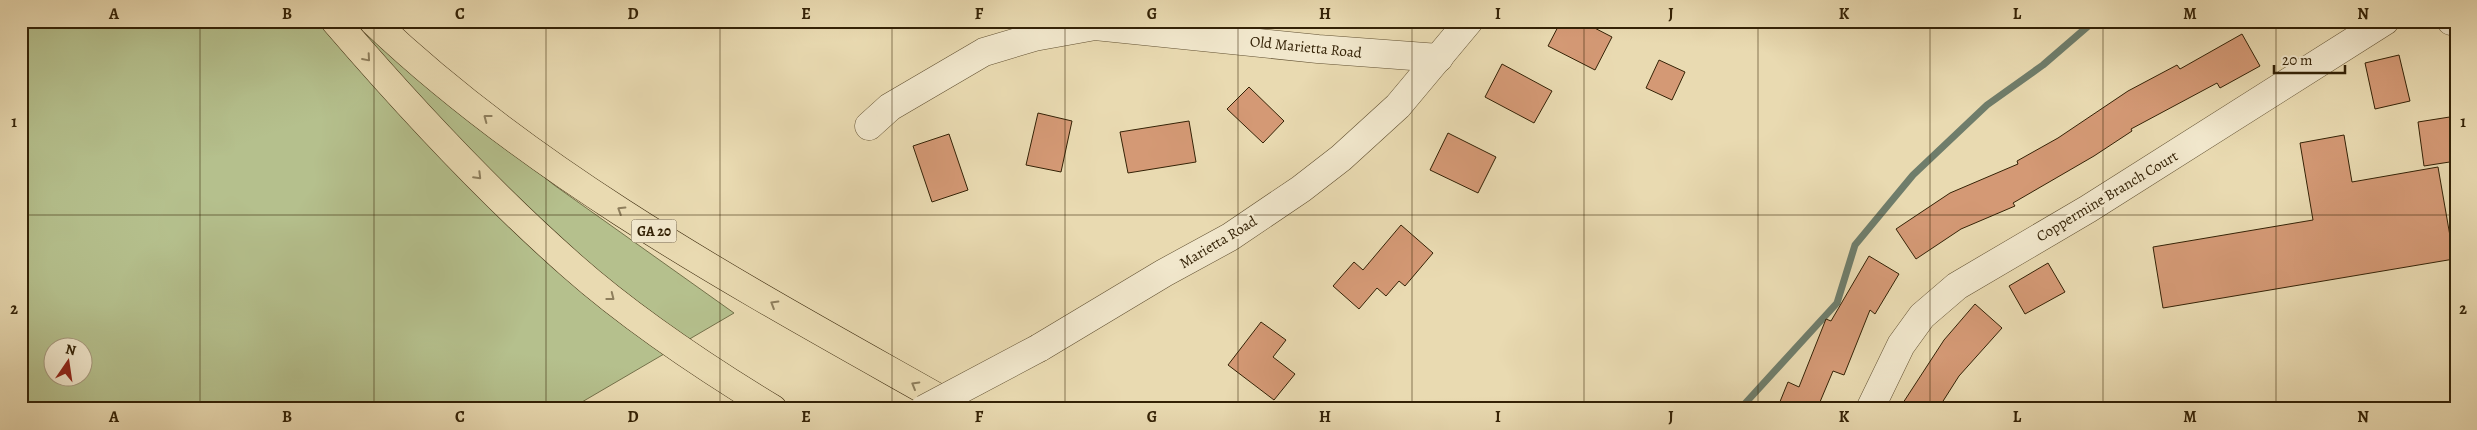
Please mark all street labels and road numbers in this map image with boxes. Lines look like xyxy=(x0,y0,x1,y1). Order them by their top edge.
street label: Old Marietta Road xyxy=(1249,31,1364,63)
street label: Coppermine Branch Court xyxy=(2032,146,2182,246)
street label: Marietta Road xyxy=(1175,210,1261,273)
road number: GA 20 xyxy=(632,220,676,242)

